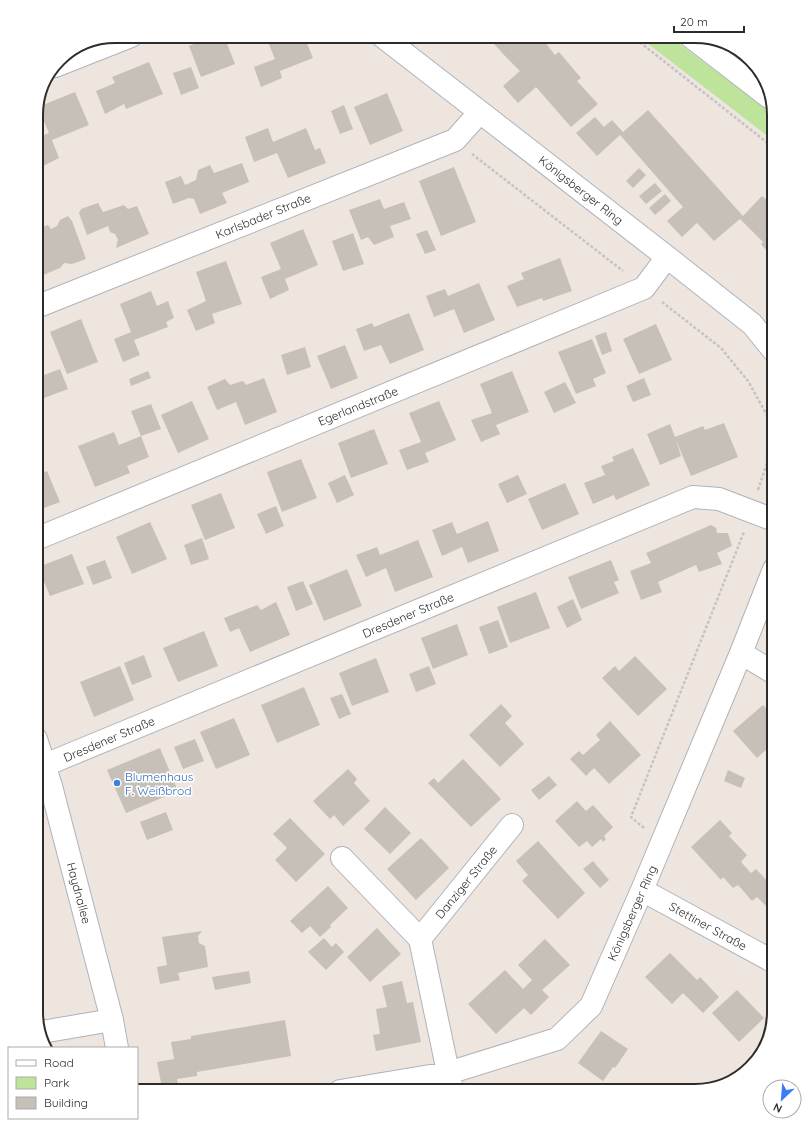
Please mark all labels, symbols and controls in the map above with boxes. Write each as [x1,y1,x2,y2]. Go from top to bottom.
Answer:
scale bar [674,8,744,34]
text: 20 m [680,14,708,29]
street label: Königsberger Ring [536,152,626,228]
street label: Karlsbader Straße [213,190,313,242]
street label: Egerlandstraße [316,383,400,429]
street label: Dresdener Straße [360,589,456,641]
street label: Dresdener Straße [61,713,157,765]
place label: Blumenhaus F. Weißbrod [125,769,194,798]
marker: Blumenhaus F. Weißbrod [112,778,122,788]
street label: Danziger Straße [432,842,500,922]
street label: Haydnallee [64,861,94,926]
street label: Königsberger Ring [604,863,660,963]
street label: Stettiner Straße [667,898,750,954]
legend [8,1047,138,1119]
text: Road [44,1055,74,1070]
text: Park [44,1075,69,1090]
north arrow [762,1079,802,1119]
text: Building [44,1095,88,1110]
text: N [771,1100,784,1116]

